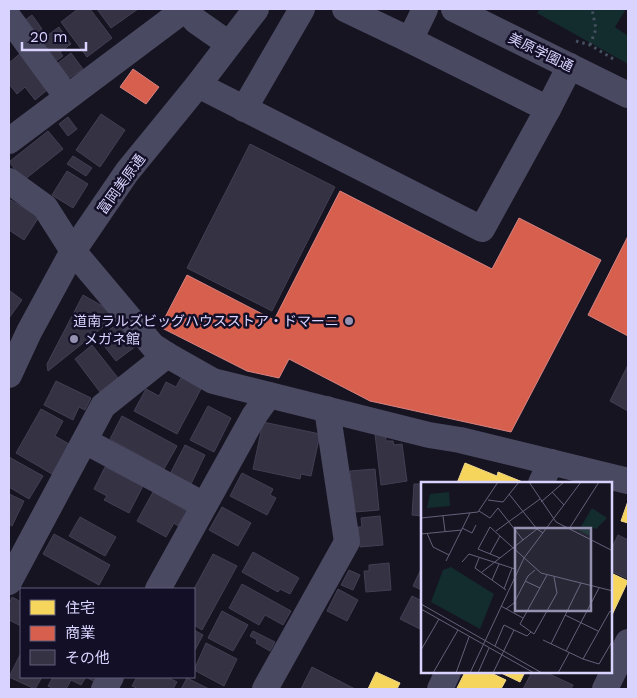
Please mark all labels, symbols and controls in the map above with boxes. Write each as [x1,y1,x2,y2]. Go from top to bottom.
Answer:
scale bar [22,20,86,52]
text: 20 m [30,28,68,46]
street label: 美原学園通 [506,29,576,75]
street label: 富岡美原通 [94,151,148,217]
place label: 道南ラルズビッグハウスストア・ドマーニ [73,313,339,329]
marker: 道南ラルズビッグハウスストア・ドマーニ [343,315,355,327]
place label: メガネ館 [84,331,140,347]
marker: メガネ館 [68,333,80,345]
inset map [421,482,612,673]
legend [20,588,195,678]
text: 住宅 [65,599,95,617]
text: 商業 [65,624,95,642]
text: その他 [65,649,110,667]

